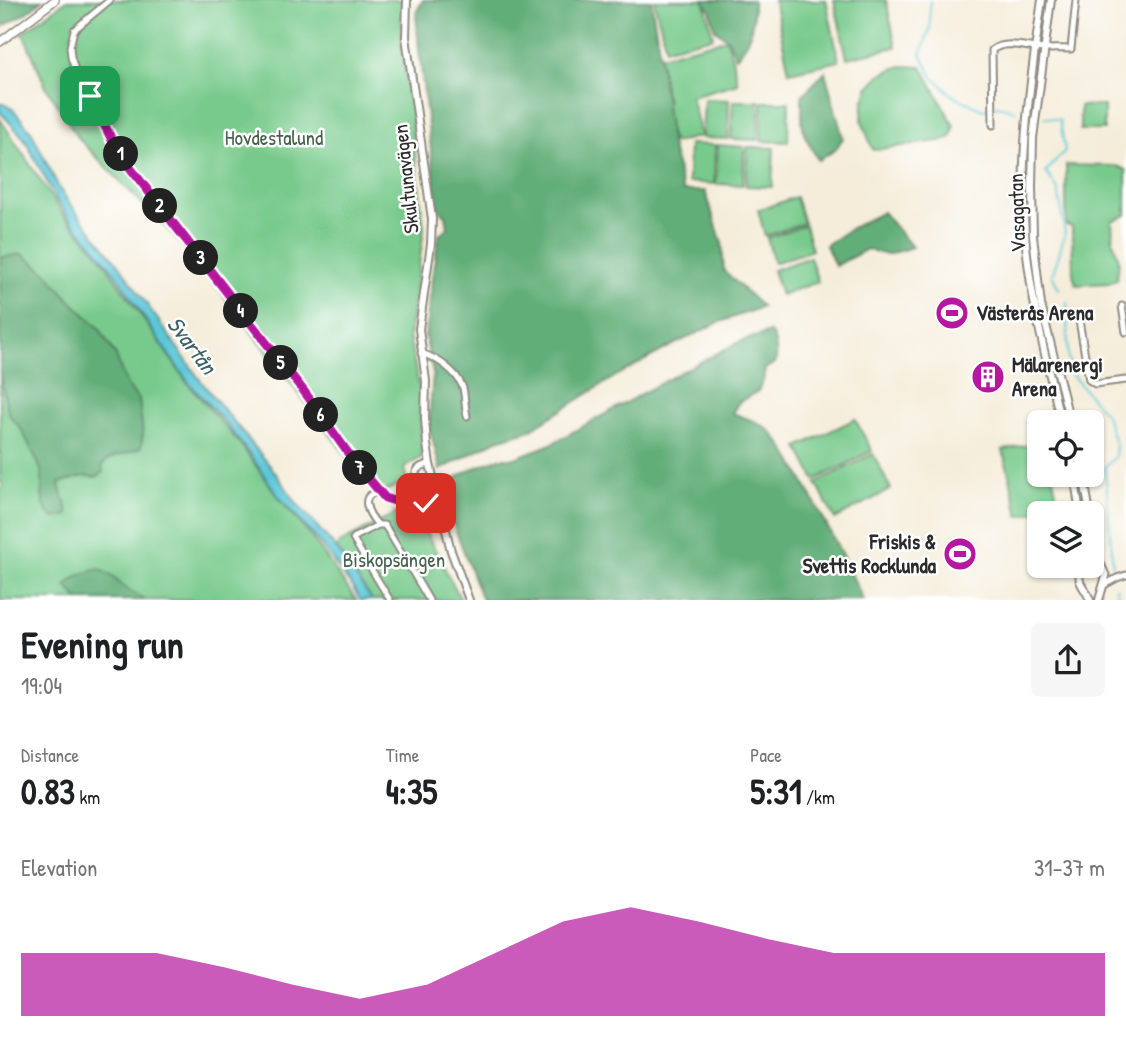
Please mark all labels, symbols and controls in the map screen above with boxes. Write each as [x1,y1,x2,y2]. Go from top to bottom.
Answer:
pin [60,66,120,126]
icon: arrive [71,77,109,115]
park label: Hovdestalund [225,123,323,152]
street label: Skultunavägen [385,123,426,235]
pin: 1 [104,136,138,172]
text: 1 [117,140,124,166]
street label: Vasagatan [1001,173,1032,253]
pin: 2 [142,188,178,224]
text: 2 [155,192,164,218]
pin: 3 [184,240,218,276]
text: 3 [196,244,205,270]
pin: 4 [224,294,258,328]
sports icon: Västerås Arena [933,294,971,332]
text: 4 [237,297,244,323]
place label: Västerås Arena [976,298,1094,327]
water label: Svartån [160,309,225,381]
pin: 5 [264,346,298,380]
text: 5 [276,349,285,375]
place label: Mälarenergi Arena [1012,350,1103,403]
building icon: Mälarenergi Arena [969,358,1007,396]
pin: 6 [304,398,338,432]
text: 6 [317,401,324,427]
map controls [1027,410,1104,578]
button: locate [1027,410,1104,487]
pin: 7 [342,450,378,486]
text: 7 [355,454,364,480]
pin [396,473,456,533]
icon: check [407,484,445,522]
button: layers [1027,501,1104,578]
place label: Friskis & Svettis Rocklunda [803,527,937,580]
sports icon: Friskis & Svettis Rocklunda [941,535,979,573]
park label: Biskopsängen [343,545,445,574]
text: Evening run [21,618,184,670]
button: share [1031,623,1105,697]
text: 19:04 [21,670,62,701]
text: Distance [21,742,79,768]
text: Time [386,742,419,768]
text: Pace [750,742,782,768]
text: 0.83 [21,768,75,815]
text: 4:35 [386,768,437,815]
text: 5:31 [750,768,802,815]
text: km [75,784,100,810]
text: /km [802,784,835,810]
text: Elevation [21,852,97,883]
text: 31–37 m [1034,852,1105,883]

